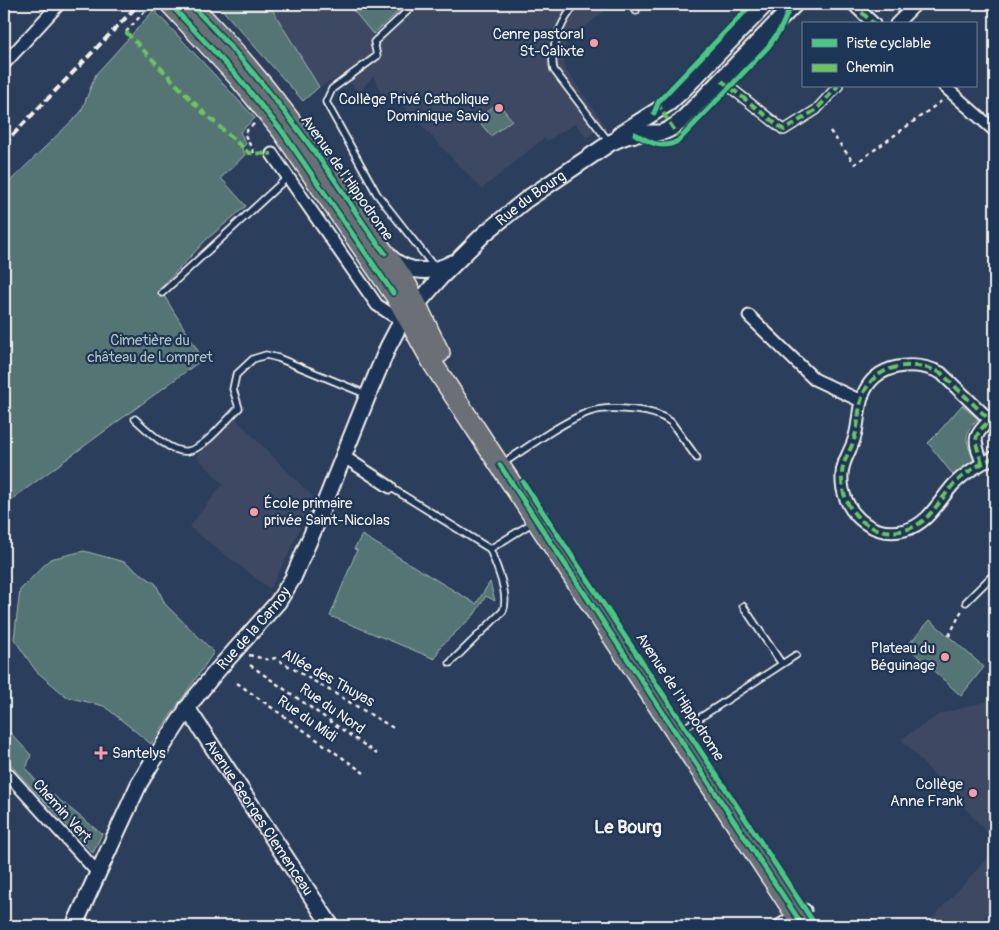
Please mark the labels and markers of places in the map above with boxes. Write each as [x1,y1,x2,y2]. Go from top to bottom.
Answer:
place label: Cenre pastoral St-Calixte [493,25,585,61]
marker: Cenre pastoral St-Calixte [588,37,600,49]
place label: Collège Privé Catholique Dominique Savio [339,90,490,126]
marker: Collège Privé Catholique Dominique Savio [493,102,505,114]
place label: École primaire privée Saint-Nicolas [264,494,390,530]
marker: École primaire privée Saint-Nicolas [248,506,260,518]
place label: Plateau du Béguinage [871,639,936,675]
marker: Plateau du Béguinage [939,651,951,663]
place label: Santelys [112,744,166,763]
marker: Santelys [94,746,108,760]
place label: Collège Anne Frank [890,775,964,811]
marker: Collège Anne Frank [967,787,979,799]

